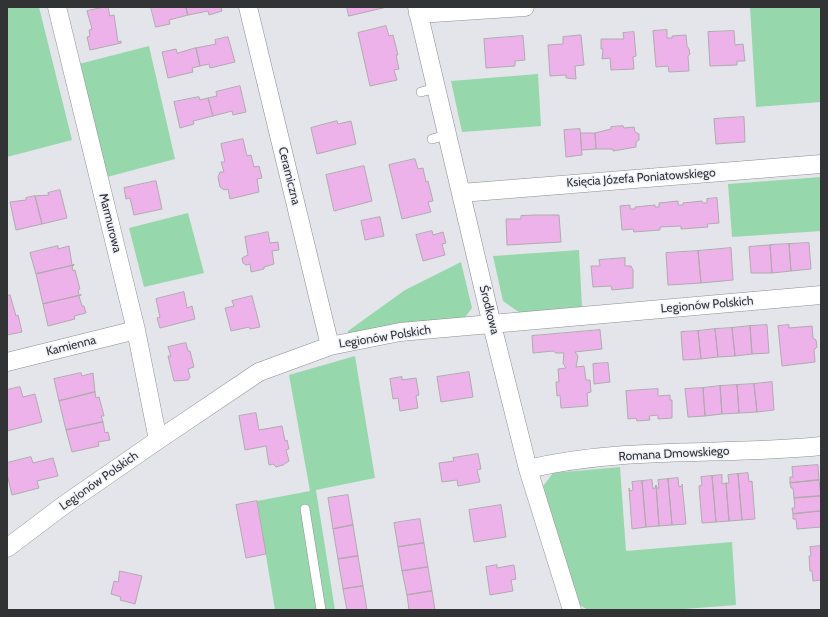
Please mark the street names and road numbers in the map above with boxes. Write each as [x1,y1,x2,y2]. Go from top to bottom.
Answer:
street label: Ceramiczna [275,145,303,207]
street label: Księcia Józefa Poniatowskiego [566,166,716,190]
street label: Marmurowa [96,192,124,254]
street label: Środkowa [476,284,502,336]
street label: Legionów Polskich [660,294,754,316]
street label: Legionów Polskich [338,323,432,351]
street label: Kamienna [45,333,97,359]
street label: Romana Dmowskiego [618,444,730,464]
street label: Legionów Polskich [57,448,141,514]

